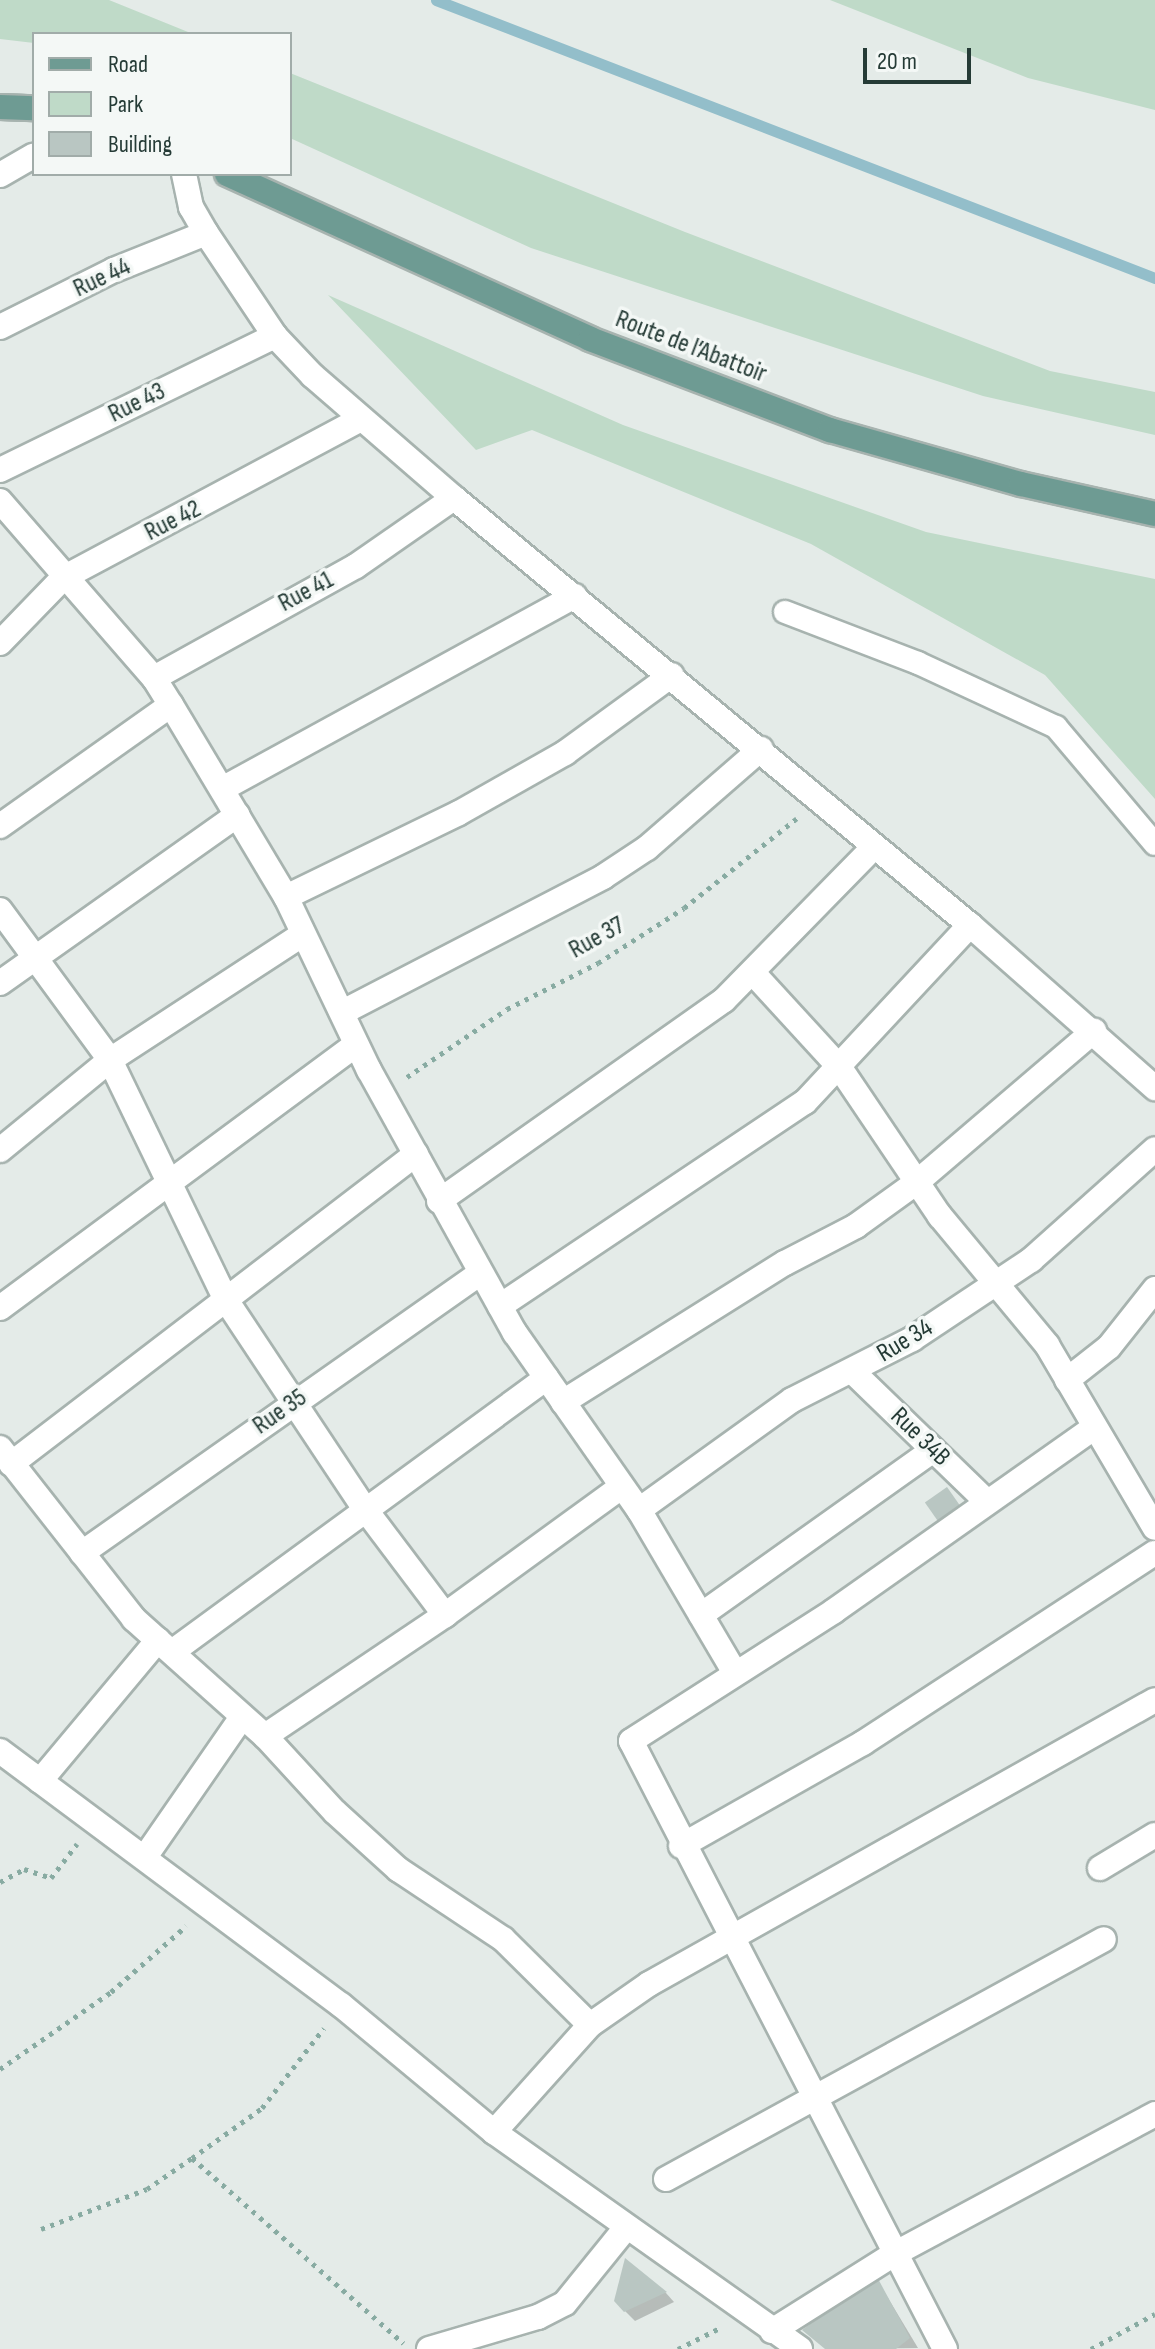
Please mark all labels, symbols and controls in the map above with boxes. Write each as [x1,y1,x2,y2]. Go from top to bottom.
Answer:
legend [32,32,292,176]
scale bar [867,32,975,82]
text: 20 m [877,47,917,76]
text: Road [108,50,148,79]
text: Park [108,90,143,119]
text: Building [108,130,172,159]
street label: Rue 44 [69,251,135,305]
street label: Route de l’Abattoir [611,304,771,390]
street label: Rue 43 [103,376,171,430]
street label: Rue 42 [140,494,206,548]
street label: Rue 41 [273,565,339,619]
street label: Rue 37 [564,910,630,966]
street label: Rue 34 [872,1312,938,1370]
street label: Rue 35 [247,1382,313,1442]
street label: Rue 34B [884,1401,956,1473]

